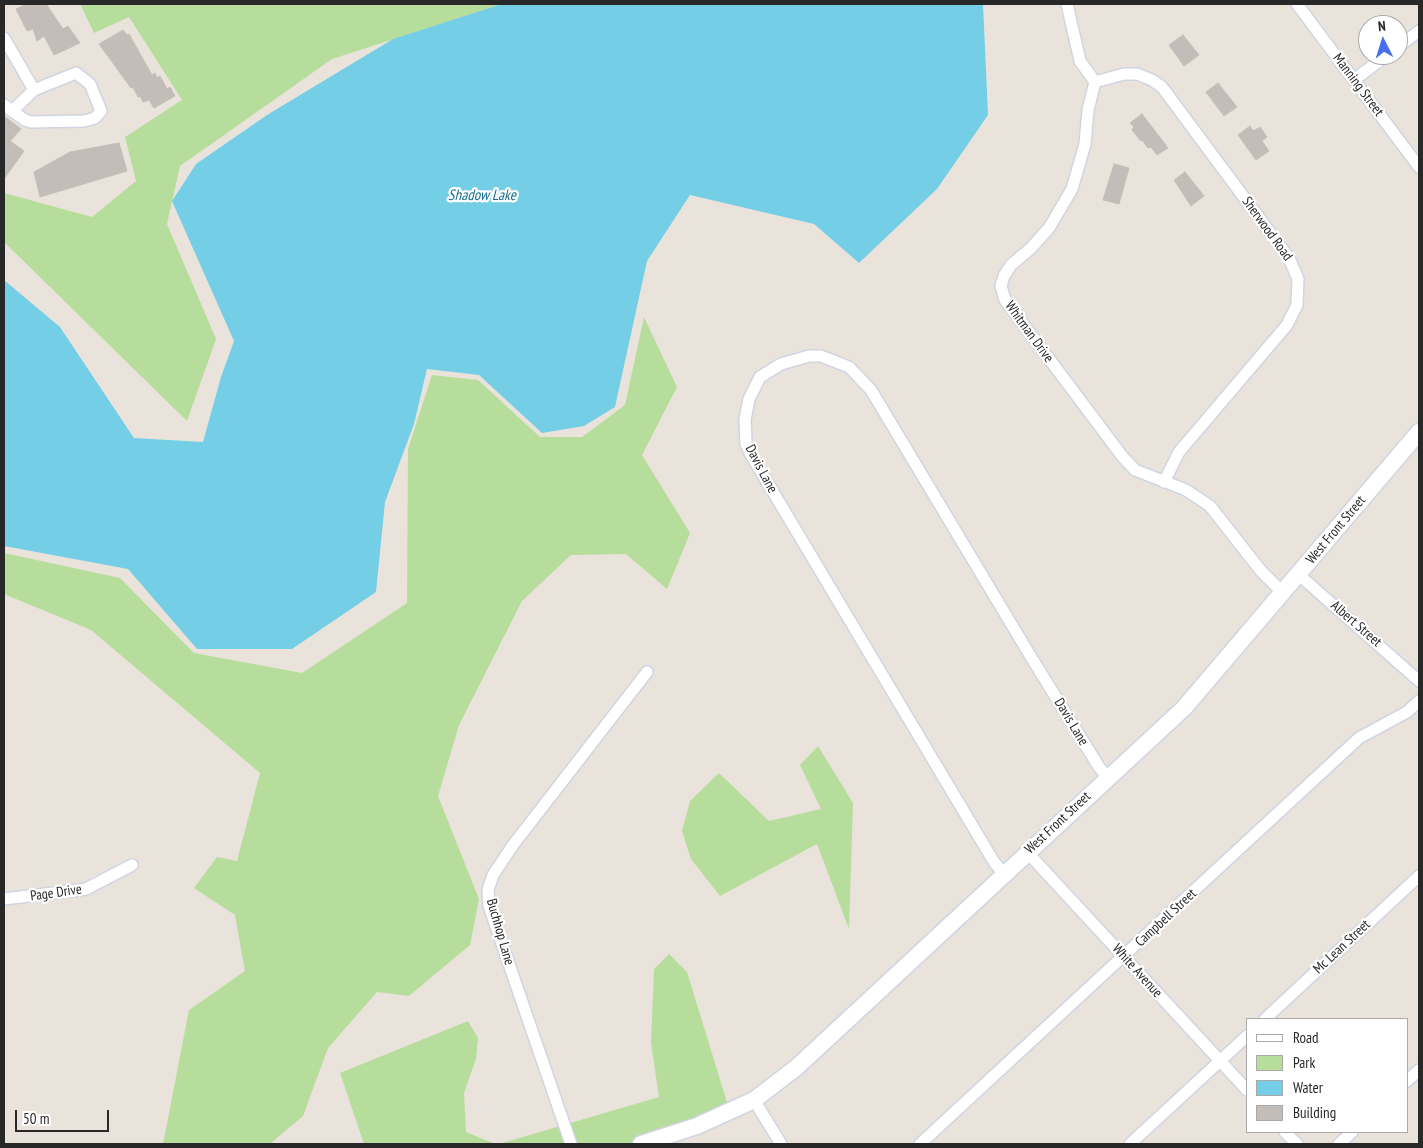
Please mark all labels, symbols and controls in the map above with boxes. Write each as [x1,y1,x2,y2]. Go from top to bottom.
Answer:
north arrow [1358,15,1408,65]
text: N [1377,17,1386,35]
street label: Manning Street [1329,50,1387,120]
water label: Shadow Lake [448,187,516,205]
street label: Sherwood Road [1238,194,1296,264]
street label: Whitman Drive [1001,298,1057,366]
street label: Davis Lane [741,442,781,496]
street label: West Front Street [1303,492,1369,568]
street label: Albert Street [1327,597,1385,651]
street label: Davis Lane [1050,695,1092,749]
street label: West Front Street [1022,788,1094,858]
street label: Page Drive [29,881,83,905]
street label: Campbell Street [1132,885,1200,951]
street label: Buchhop Lane [483,897,517,967]
street label: Mc Lean Street [1310,916,1374,978]
street label: White Avenue [1109,941,1165,1001]
legend [1246,1018,1408,1133]
text: Road [1293,1028,1319,1047]
text: Park [1293,1053,1315,1072]
text: Water [1293,1078,1323,1097]
scale bar [18,1100,111,1132]
text: Building [1293,1103,1336,1122]
text: 50 m [23,1109,49,1128]

